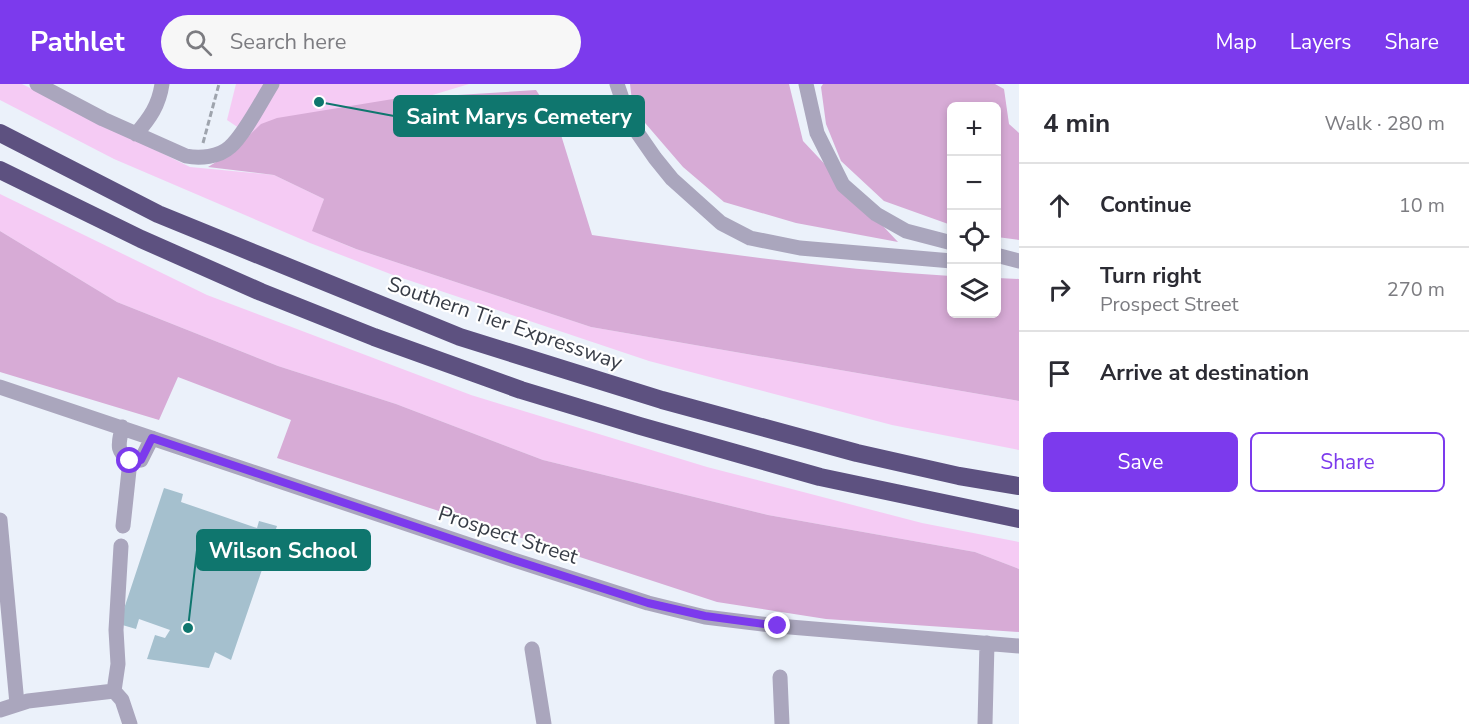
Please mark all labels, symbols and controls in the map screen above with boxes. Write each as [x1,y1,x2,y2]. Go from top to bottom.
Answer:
search box [161,15,581,69]
text: Pathlet [30,23,125,61]
icon: search [182,26,215,59]
text: Search here [230,27,346,57]
text: Map [1215,28,1257,56]
text: Layers [1290,28,1351,56]
text: Share [1384,28,1439,56]
callout: Saint Marys Cemetery [394,96,644,136]
text: Saint Marys Cemetery [406,102,632,132]
map controls [947,102,1001,318]
button: + [947,102,1001,156]
text: 4 min [1043,106,1110,141]
text: Walk · 280 m [1325,110,1445,137]
button: − [947,156,1001,210]
icon: ahead [1043,189,1076,222]
text: Continue [1100,190,1191,220]
text: 10 m [1399,192,1445,219]
button: locate [947,210,1001,264]
text: Turn right [1100,261,1201,291]
button: layers [947,264,1001,318]
street label: Southern Tier Expressway [384,270,626,376]
icon: right [1043,273,1076,306]
text: 270 m [1387,276,1445,303]
text: Prospect Street [1100,291,1239,318]
icon: arrive [1043,357,1076,390]
text: Arrive at destination [1100,358,1309,388]
button: Save [1043,432,1238,492]
button: Share [1250,432,1445,492]
route start [116,447,142,473]
street label: Prospect Street [435,499,582,571]
callout: Wilson School [197,530,370,570]
text: Wilson School [209,536,357,566]
route end [764,612,790,638]

